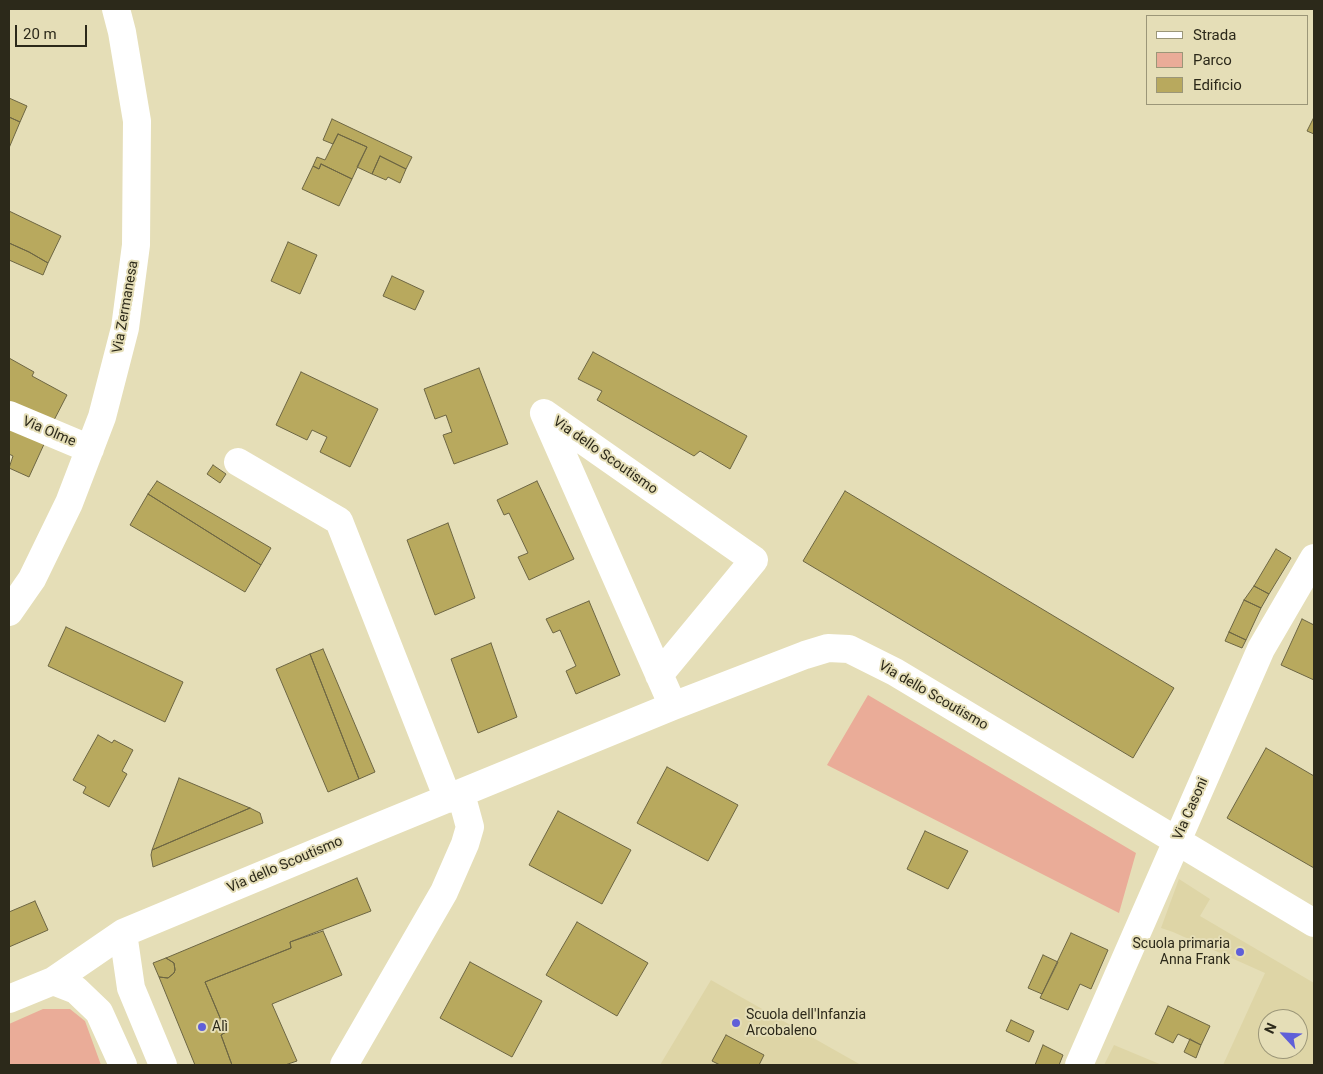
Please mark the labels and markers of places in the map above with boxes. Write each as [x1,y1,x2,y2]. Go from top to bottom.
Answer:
place label: Scuola primaria Anna Frank [1132,936,1230,969]
marker: Scuola primaria Anna Frank [1234,946,1246,958]
place label: Scuola dell'Infanzia Arcobaleno [746,1007,866,1040]
marker: Scuola dell'Infanzia Arcobaleno [730,1017,742,1029]
place label: Alì [212,1019,228,1035]
marker: Alì [196,1021,208,1033]

